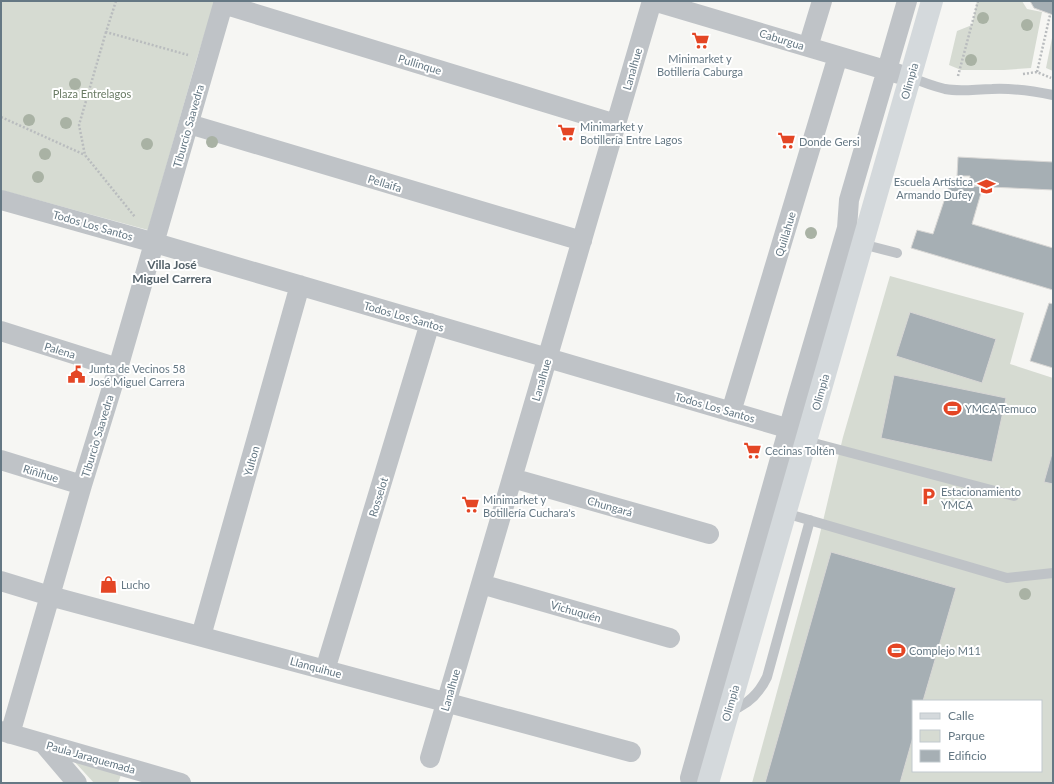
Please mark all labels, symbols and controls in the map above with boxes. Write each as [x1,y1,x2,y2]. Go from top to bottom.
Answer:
street label: Caburgua [758,26,806,52]
supermarket icon: Minimarket y Botillería Caburga [690,30,710,50]
street label: Lanalhue [620,46,644,92]
street label: Pullinque [397,51,443,77]
place label: Minimarket y Botillería Caburga [657,52,743,78]
street label: Olimpia [898,61,920,101]
street label: Tiburcio Saavedra [170,83,206,169]
park label: Plaza Entrelagos [53,87,131,100]
place label: Minimarket y Botillería Entre Lagos [580,120,682,146]
supermarket icon: Minimarket y Botillería Entre Lagos [557,122,577,142]
supermarket icon: Donde Gersi [776,131,796,151]
place label: Donde Gersi [799,135,860,148]
street label: Pellaifa [366,172,404,194]
place label: Escuela Artística Armando Dufey [894,175,973,201]
school or university icon: Escuela Artística Armando Dufey [976,177,996,197]
street label: Todos Los Santos [51,207,135,243]
street label: Quillahue [772,210,798,258]
district label: Villa José Miguel Carrera [132,257,212,286]
street label: Todos Los Santos [362,298,446,334]
street label: Palena [43,339,77,361]
street label: Lanalhue [529,357,553,403]
place label: Junta de Vecinos 58 José Miguel Carrera [89,362,185,388]
public building icon: Junta de Vecinos 58 José Miguel Carrera [66,364,86,384]
street label: Olimpia [809,372,831,412]
street label: Todos Los Santos [673,389,757,425]
street label: Tiburcio Saavedra [78,393,116,479]
sports icon: YMCA Temuco [942,398,962,418]
place label: YMCA Temuco [965,402,1037,415]
supermarket icon: Cecinas Toltén [742,440,762,460]
street label: Yulton [240,444,262,478]
place label: Cecinas Toltén [765,444,835,457]
street label: Riñihue [22,461,60,485]
street label: Rosselot [366,476,390,518]
place label: Estacionamiento YMCA [941,485,1021,511]
parking icon: Estacionamiento YMCA [918,487,938,507]
place label: Minimarket y Botillería Cuchara's [483,493,576,519]
street label: Chungará [586,493,634,519]
supermarket icon: Minimarket y Botillería Cuchara's [460,495,480,515]
shop icon: Lucho [98,574,118,594]
place label: Lucho [121,578,150,591]
street label: Vichuquén [549,598,603,624]
sports icon: Complejo M11 [886,640,906,660]
place label: Complejo M11 [909,644,981,657]
street label: Llanquihue [289,654,343,680]
street label: Lanalhue [438,667,462,713]
street label: Olimpia [719,683,741,723]
legend [912,700,1042,772]
text: Calle [948,708,974,723]
text: Parque [948,728,985,743]
street label: Paula Jaraquemada [45,738,137,776]
text: Edificio [948,748,987,763]

